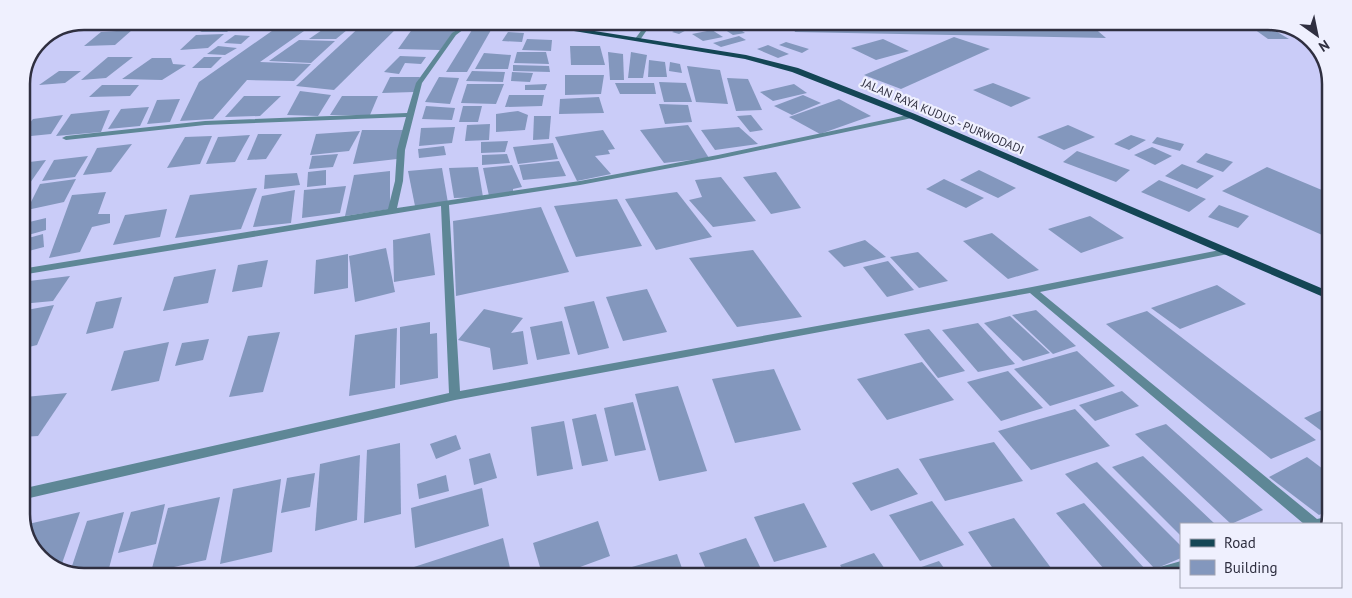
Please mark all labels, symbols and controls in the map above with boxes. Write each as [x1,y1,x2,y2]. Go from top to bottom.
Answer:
north arrow [1292,10,1342,60]
text: N [1315,36,1333,56]
street label: JALAN RAYA KUDUS - PURWODADI [859,75,1026,157]
legend [1180,523,1342,588]
text: Road [1224,533,1256,552]
text: Building [1224,558,1278,577]

